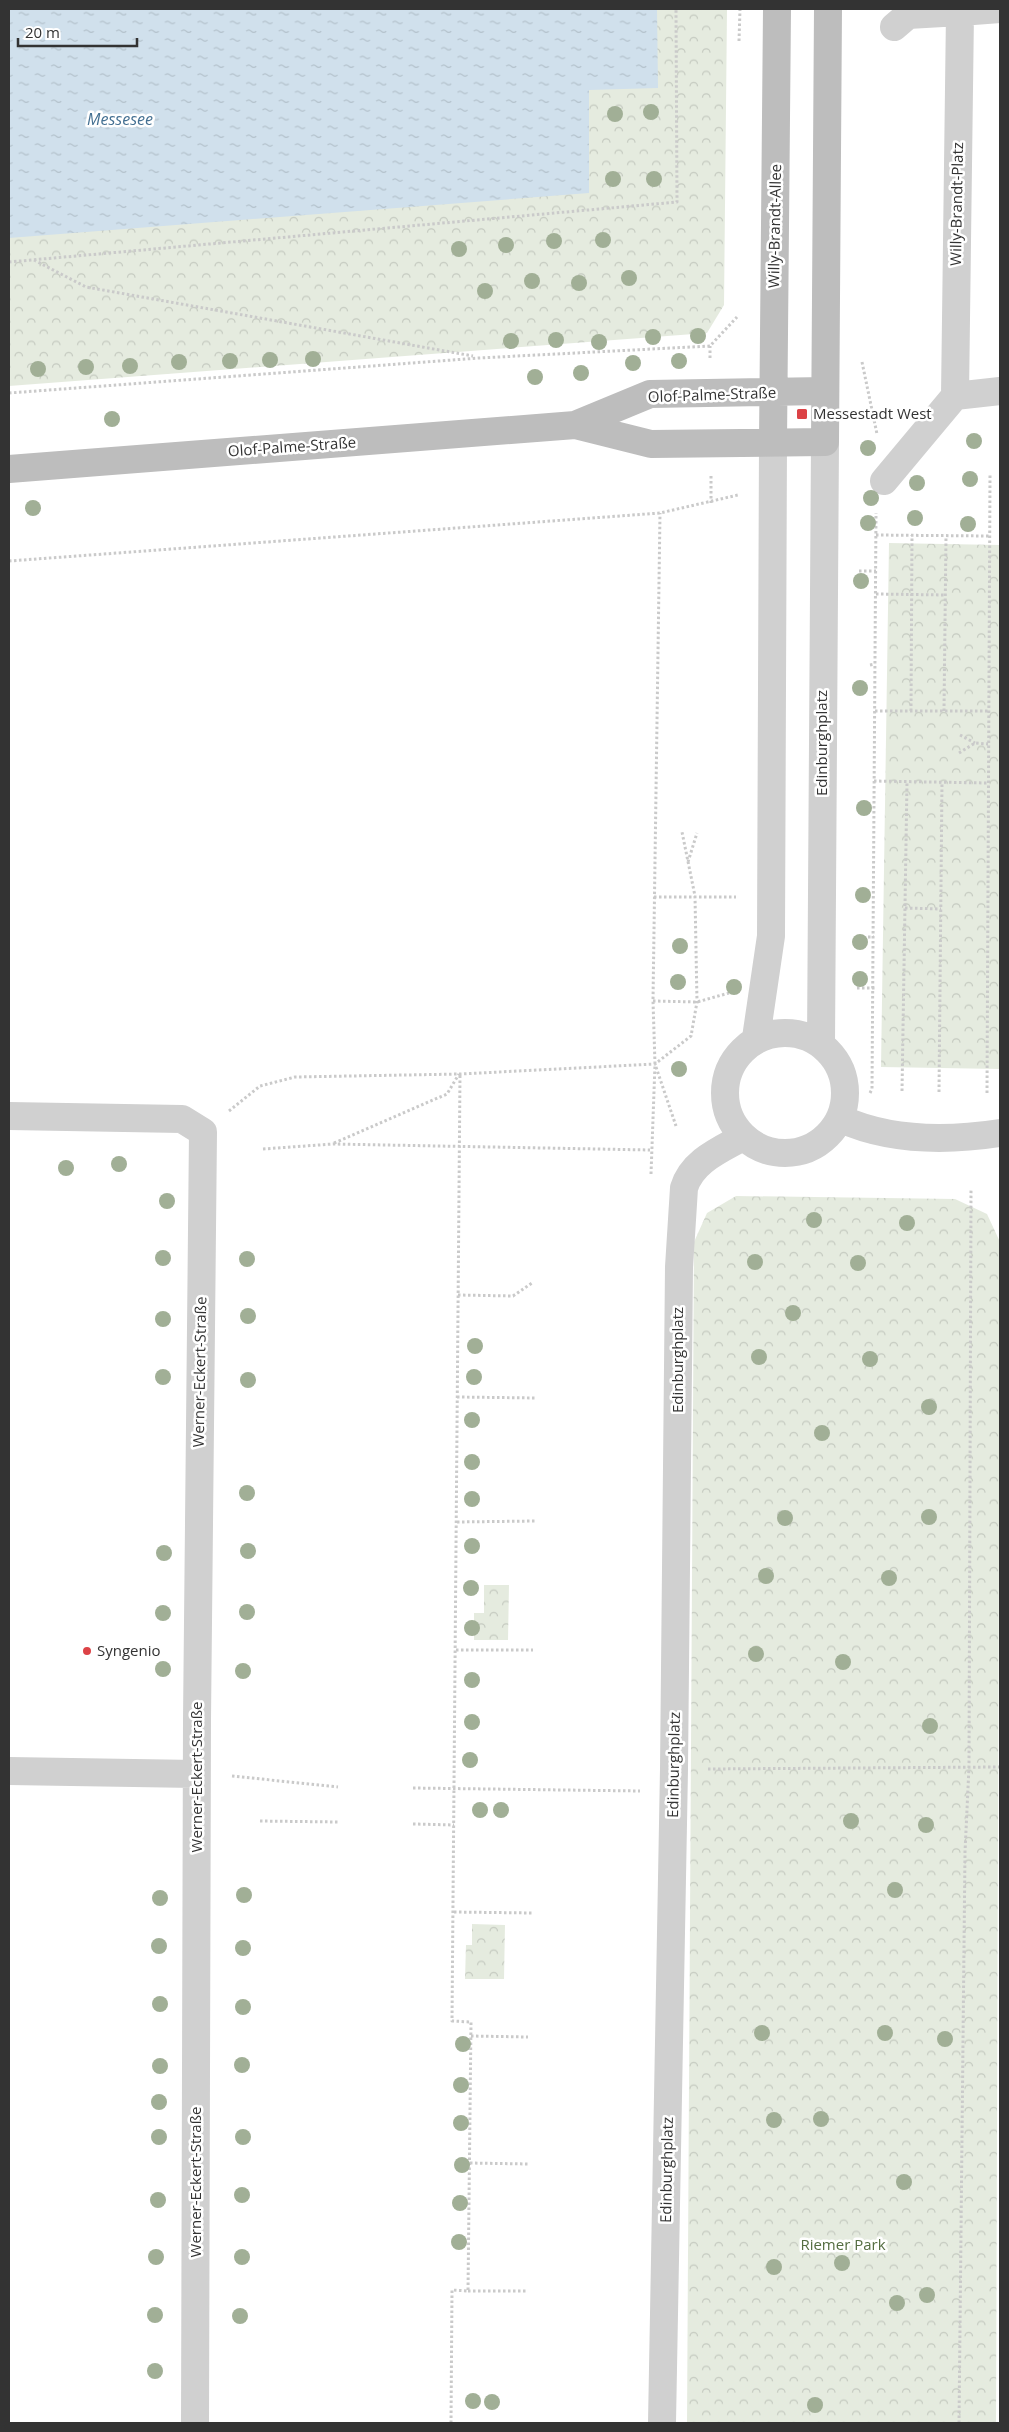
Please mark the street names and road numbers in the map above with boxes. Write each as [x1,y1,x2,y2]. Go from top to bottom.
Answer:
street label: Willy-Brandt-Platz [945,142,967,266]
street label: Willy-Brandt-Allee [763,164,785,288]
street label: Olof-Palme-Straße [647,382,776,406]
street label: Olof-Palme-Straße [227,432,357,460]
street label: Edinburghplatz [811,690,831,796]
street label: Werner-Eckert-Straße [188,1296,210,1448]
street label: Edinburghplatz [667,1307,687,1413]
street label: Werner-Eckert-Straße [186,1702,206,1852]
street label: Edinburghplatz [662,1712,684,1818]
street label: Werner-Eckert-Straße [185,2107,205,2257]
street label: Edinburghplatz [655,2117,677,2223]

